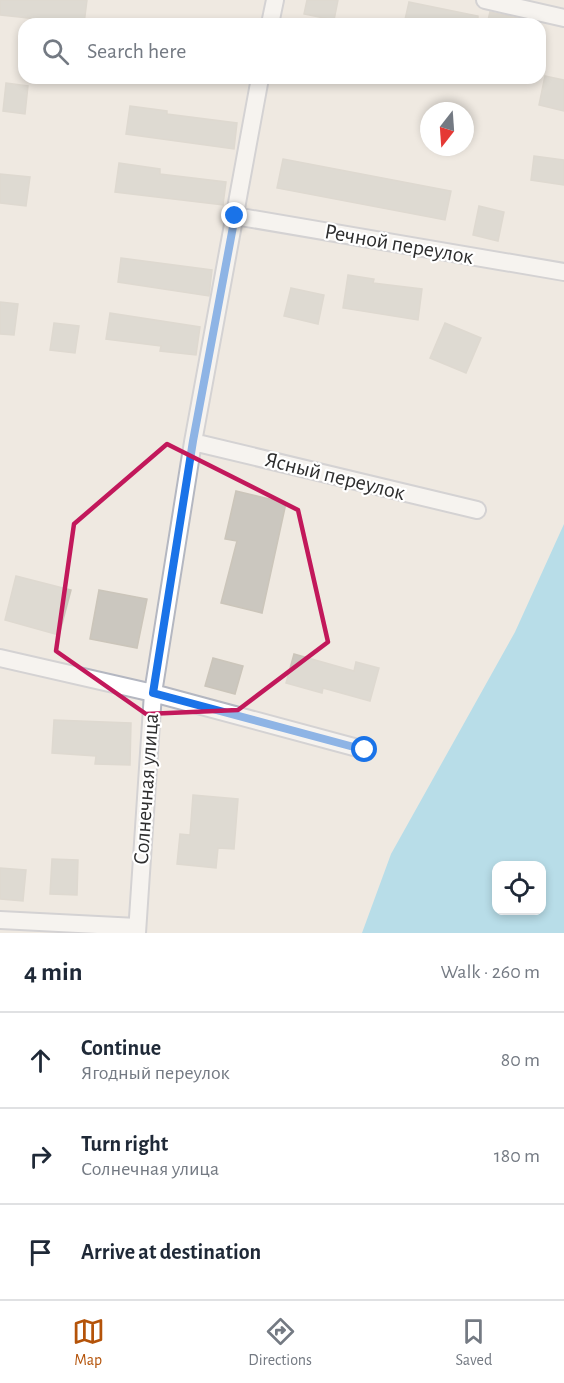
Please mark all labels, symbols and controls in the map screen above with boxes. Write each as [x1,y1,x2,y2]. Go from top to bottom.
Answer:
search box [18,18,546,84]
icon: search [39,35,72,68]
text: Search here [87,40,186,62]
north arrow [420,102,474,156]
route end [221,202,247,228]
street label: Речной переулок [323,220,475,268]
street label: Ясный переулок [263,448,407,504]
street label: Солнечная улица [130,712,162,866]
route start [351,736,377,762]
map controls [492,861,546,915]
button: locate [492,861,546,915]
text: 4 min [24,959,83,985]
text: Walk · 260 m [440,962,540,982]
text: Continue [81,1037,161,1059]
icon: ahead [24,1044,57,1077]
text: 80 m [501,1050,540,1070]
text: Ягодный переулок [81,1063,230,1083]
text: Turn right [81,1133,168,1155]
icon: right [24,1140,57,1173]
text: 180 m [494,1146,540,1166]
text: Солнечная улица [81,1159,219,1179]
icon: arrive [24,1236,57,1269]
text: Arrive at destination [81,1241,261,1263]
tab: Map [72,1315,105,1370]
tab: Directions [248,1315,312,1370]
tab: Saved [456,1315,492,1370]

